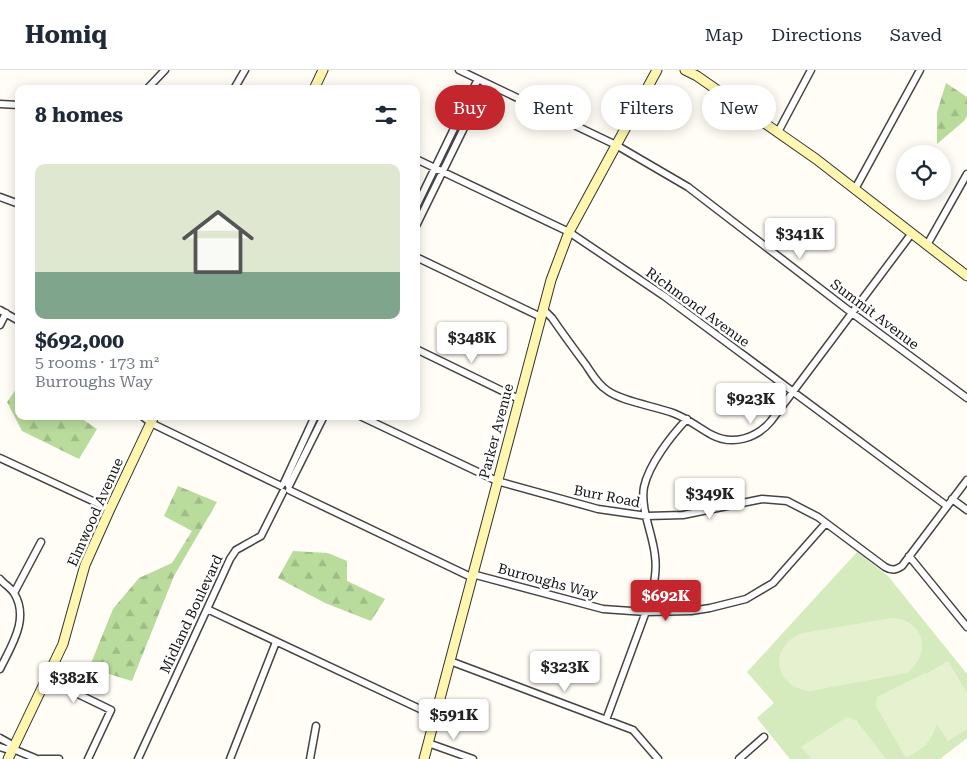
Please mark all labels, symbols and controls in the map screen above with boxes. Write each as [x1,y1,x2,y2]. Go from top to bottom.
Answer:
text: Homiq [25,21,107,49]
text: Map [705,24,743,45]
text: Directions [771,24,862,45]
text: Saved [890,24,942,45]
chip: Buy [435,85,505,130]
chip: Rent [515,85,591,130]
chip: Filters [601,85,692,130]
chip: New [702,85,776,130]
icon: filters [372,101,400,129]
text: 8 homes [35,103,123,127]
map controls [896,145,951,200]
button: locate [896,145,951,200]
icon: home [173,197,263,287]
pin: $341K [765,218,835,260]
text: $341K [776,224,824,243]
street label: Richmond Avenue [643,264,753,350]
street label: Summit Avenue [828,276,923,353]
pin: $348K [437,322,507,364]
text: $348K [448,328,496,347]
text: $692,000 [35,329,124,353]
text: 5 rooms · 173 m² [35,353,159,372]
text: Burroughs Way [35,372,153,391]
street label: Parker Avenue [476,381,516,480]
pin: $923K [716,382,786,425]
text: $923K [727,389,775,408]
street label: Elmwood Avenue [64,455,126,569]
pin: $349K [675,478,745,520]
street label: Burr Road [572,482,642,510]
text: $349K [686,484,734,503]
street label: Midland Boulevard [157,552,225,676]
street label: Burroughs Way [496,560,601,602]
pin: $692K [631,580,701,622]
text: $692K [642,586,690,605]
pin: $323K [530,650,600,693]
text: $323K [541,657,589,676]
pin: $382K [39,662,109,704]
text: $382K [50,668,98,687]
pin: $591K [419,698,489,741]
text: $591K [430,705,478,724]

